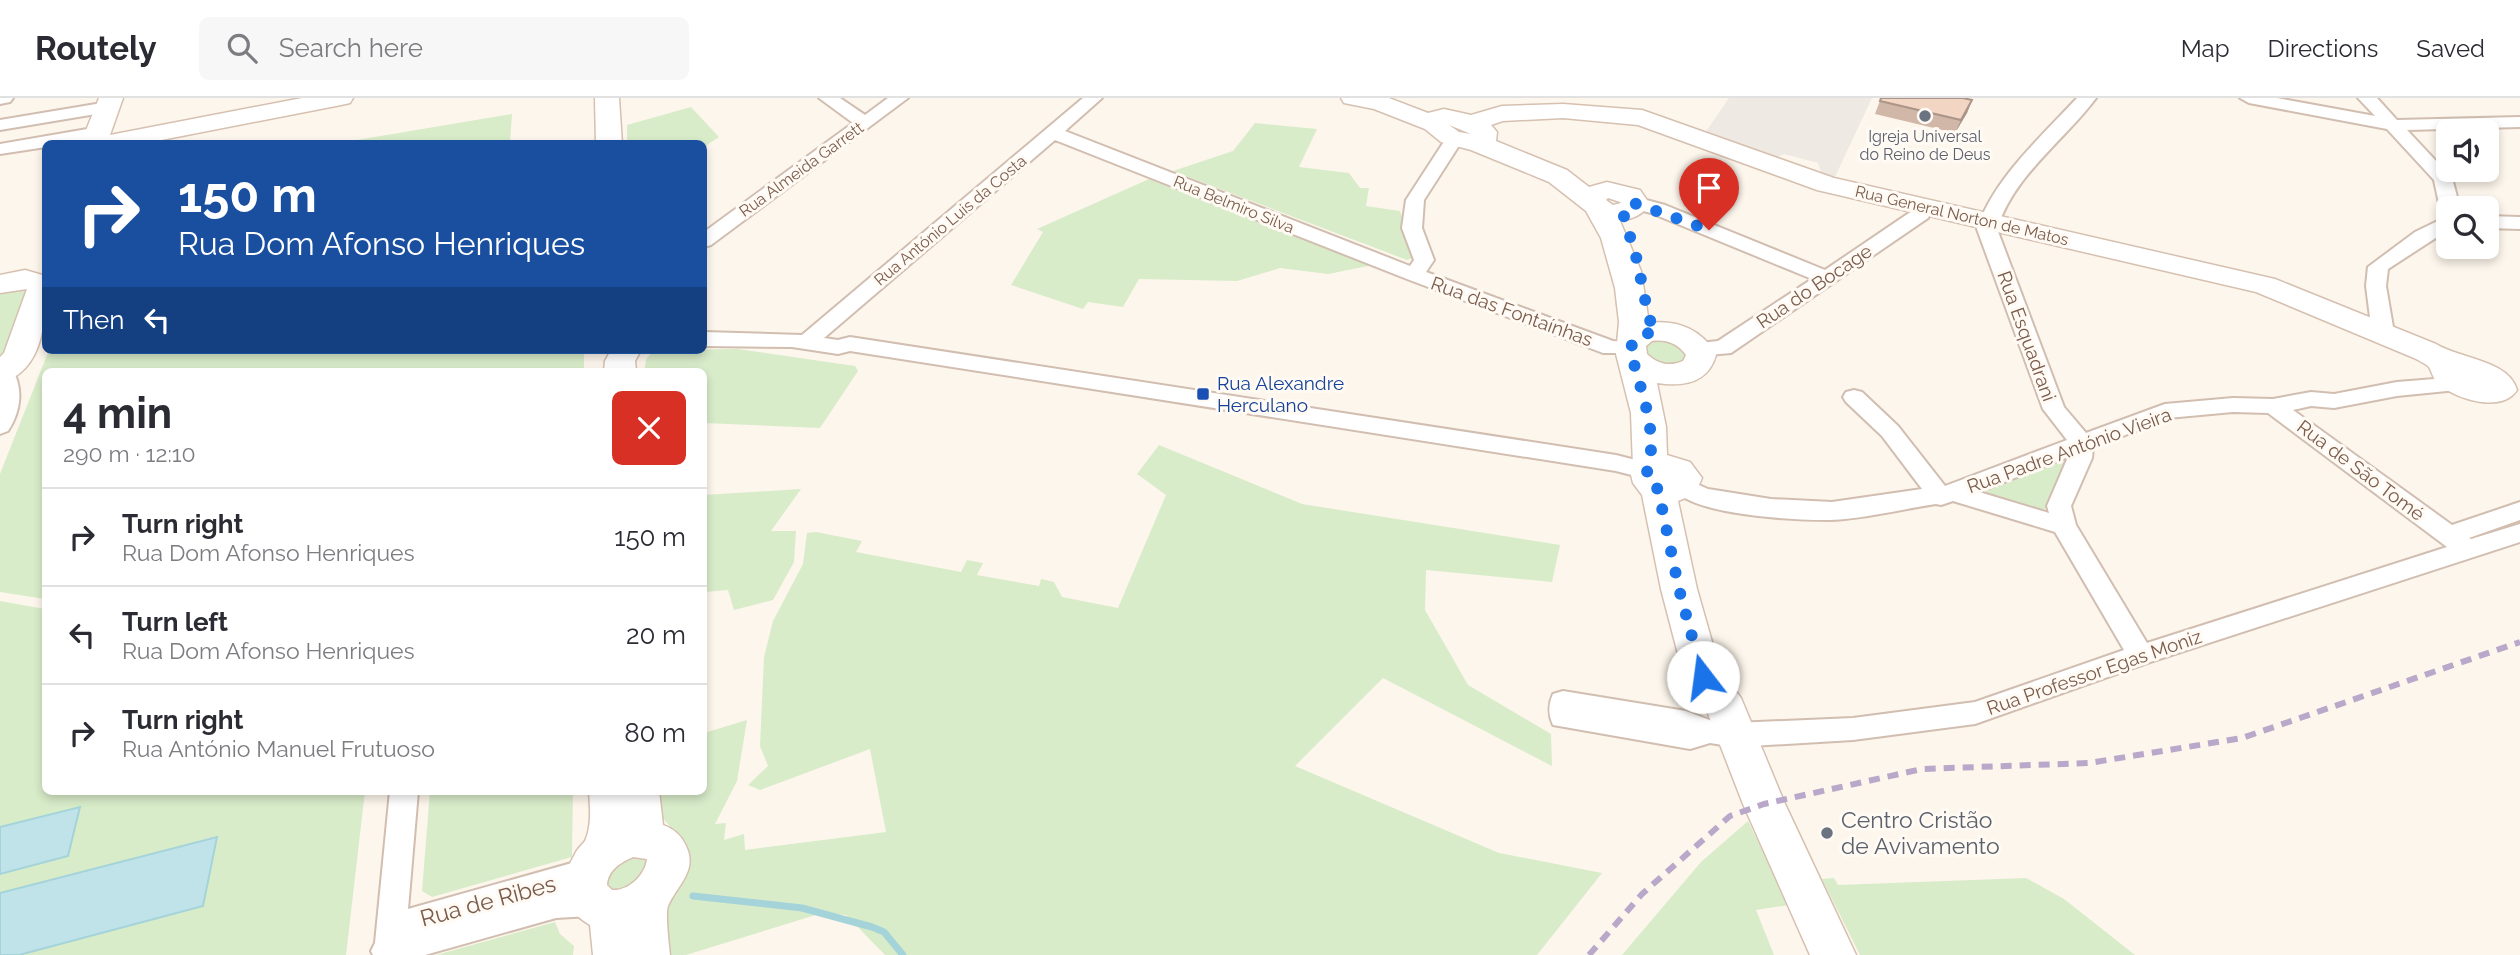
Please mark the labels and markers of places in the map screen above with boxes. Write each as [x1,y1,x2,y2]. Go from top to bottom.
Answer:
marker: Igreja Universal do Reino de Deus [1917,108,1933,124]
place label: Igreja Universal do Reino de Deus [1859,127,1991,164]
pin [1679,158,1739,230]
place label: Rua Alexandre Herculano [1217,372,1344,416]
marker: Rua Alexandre Herculano [1195,386,1211,402]
place label: Centro Cristão de Avivamento [1841,806,2000,859]
marker: Centro Cristão de Avivamento [1819,825,1835,841]

